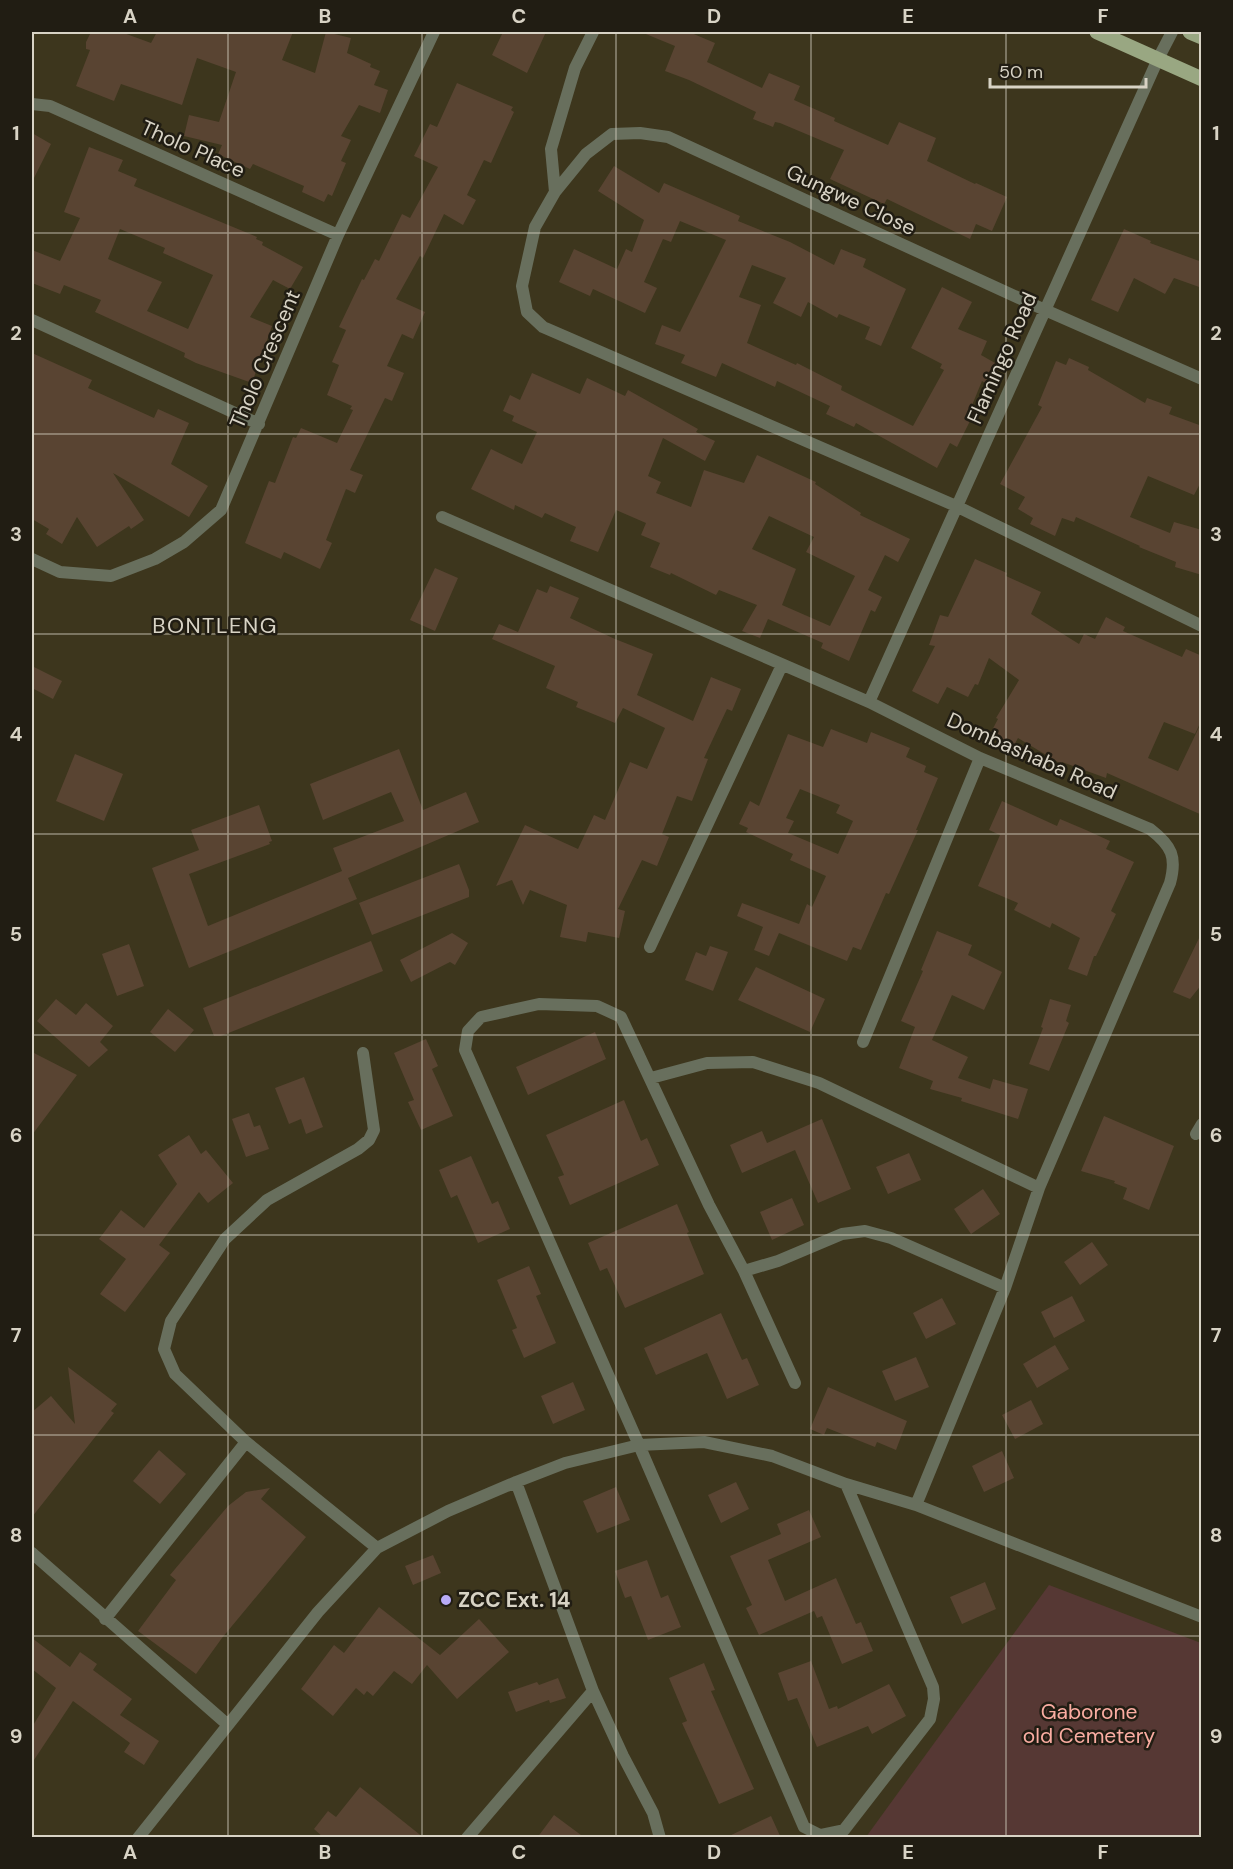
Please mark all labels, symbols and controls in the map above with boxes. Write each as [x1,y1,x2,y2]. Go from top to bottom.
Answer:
text: A [123,3,137,29]
text: B [319,3,331,29]
text: C [512,3,526,29]
text: D [707,3,721,29]
text: E [902,3,914,29]
text: F [1097,3,1109,29]
scale bar [990,51,1146,89]
text: 50 m [999,60,1043,84]
street label: Tholo Place [136,114,250,184]
text: 1 [12,120,20,146]
text: 1 [1212,120,1220,146]
street label: Gungwe Close [782,158,920,242]
street label: Tholo Crescent [223,285,307,433]
street label: Flamingo Road [960,288,1044,428]
text: 2 [10,320,22,346]
text: 2 [1210,320,1222,346]
text: 3 [10,521,22,547]
text: 3 [1210,521,1222,547]
district label: BONTLENG [152,611,278,640]
street label: Dombashaba Road [943,706,1121,806]
text: 4 [10,721,23,747]
text: 4 [1210,721,1223,747]
text: 5 [10,921,22,947]
text: 5 [1210,921,1222,947]
text: 6 [10,1122,22,1148]
text: 6 [1210,1122,1222,1148]
text: 7 [11,1322,22,1348]
text: 7 [1211,1322,1222,1348]
text: 8 [10,1522,22,1548]
text: 8 [1210,1522,1222,1548]
place label: ZCC Ext. 14 [458,1586,570,1614]
marker: ZCC Ext. 14 [439,1593,453,1607]
park label: Gaborone old Cemetery [1023,1698,1156,1750]
text: 9 [10,1723,22,1749]
text: 9 [1210,1723,1222,1749]
text: A [123,1839,137,1865]
text: B [319,1839,331,1865]
text: C [512,1839,526,1865]
text: D [707,1839,721,1865]
text: E [902,1839,914,1865]
text: F [1097,1839,1109,1865]

